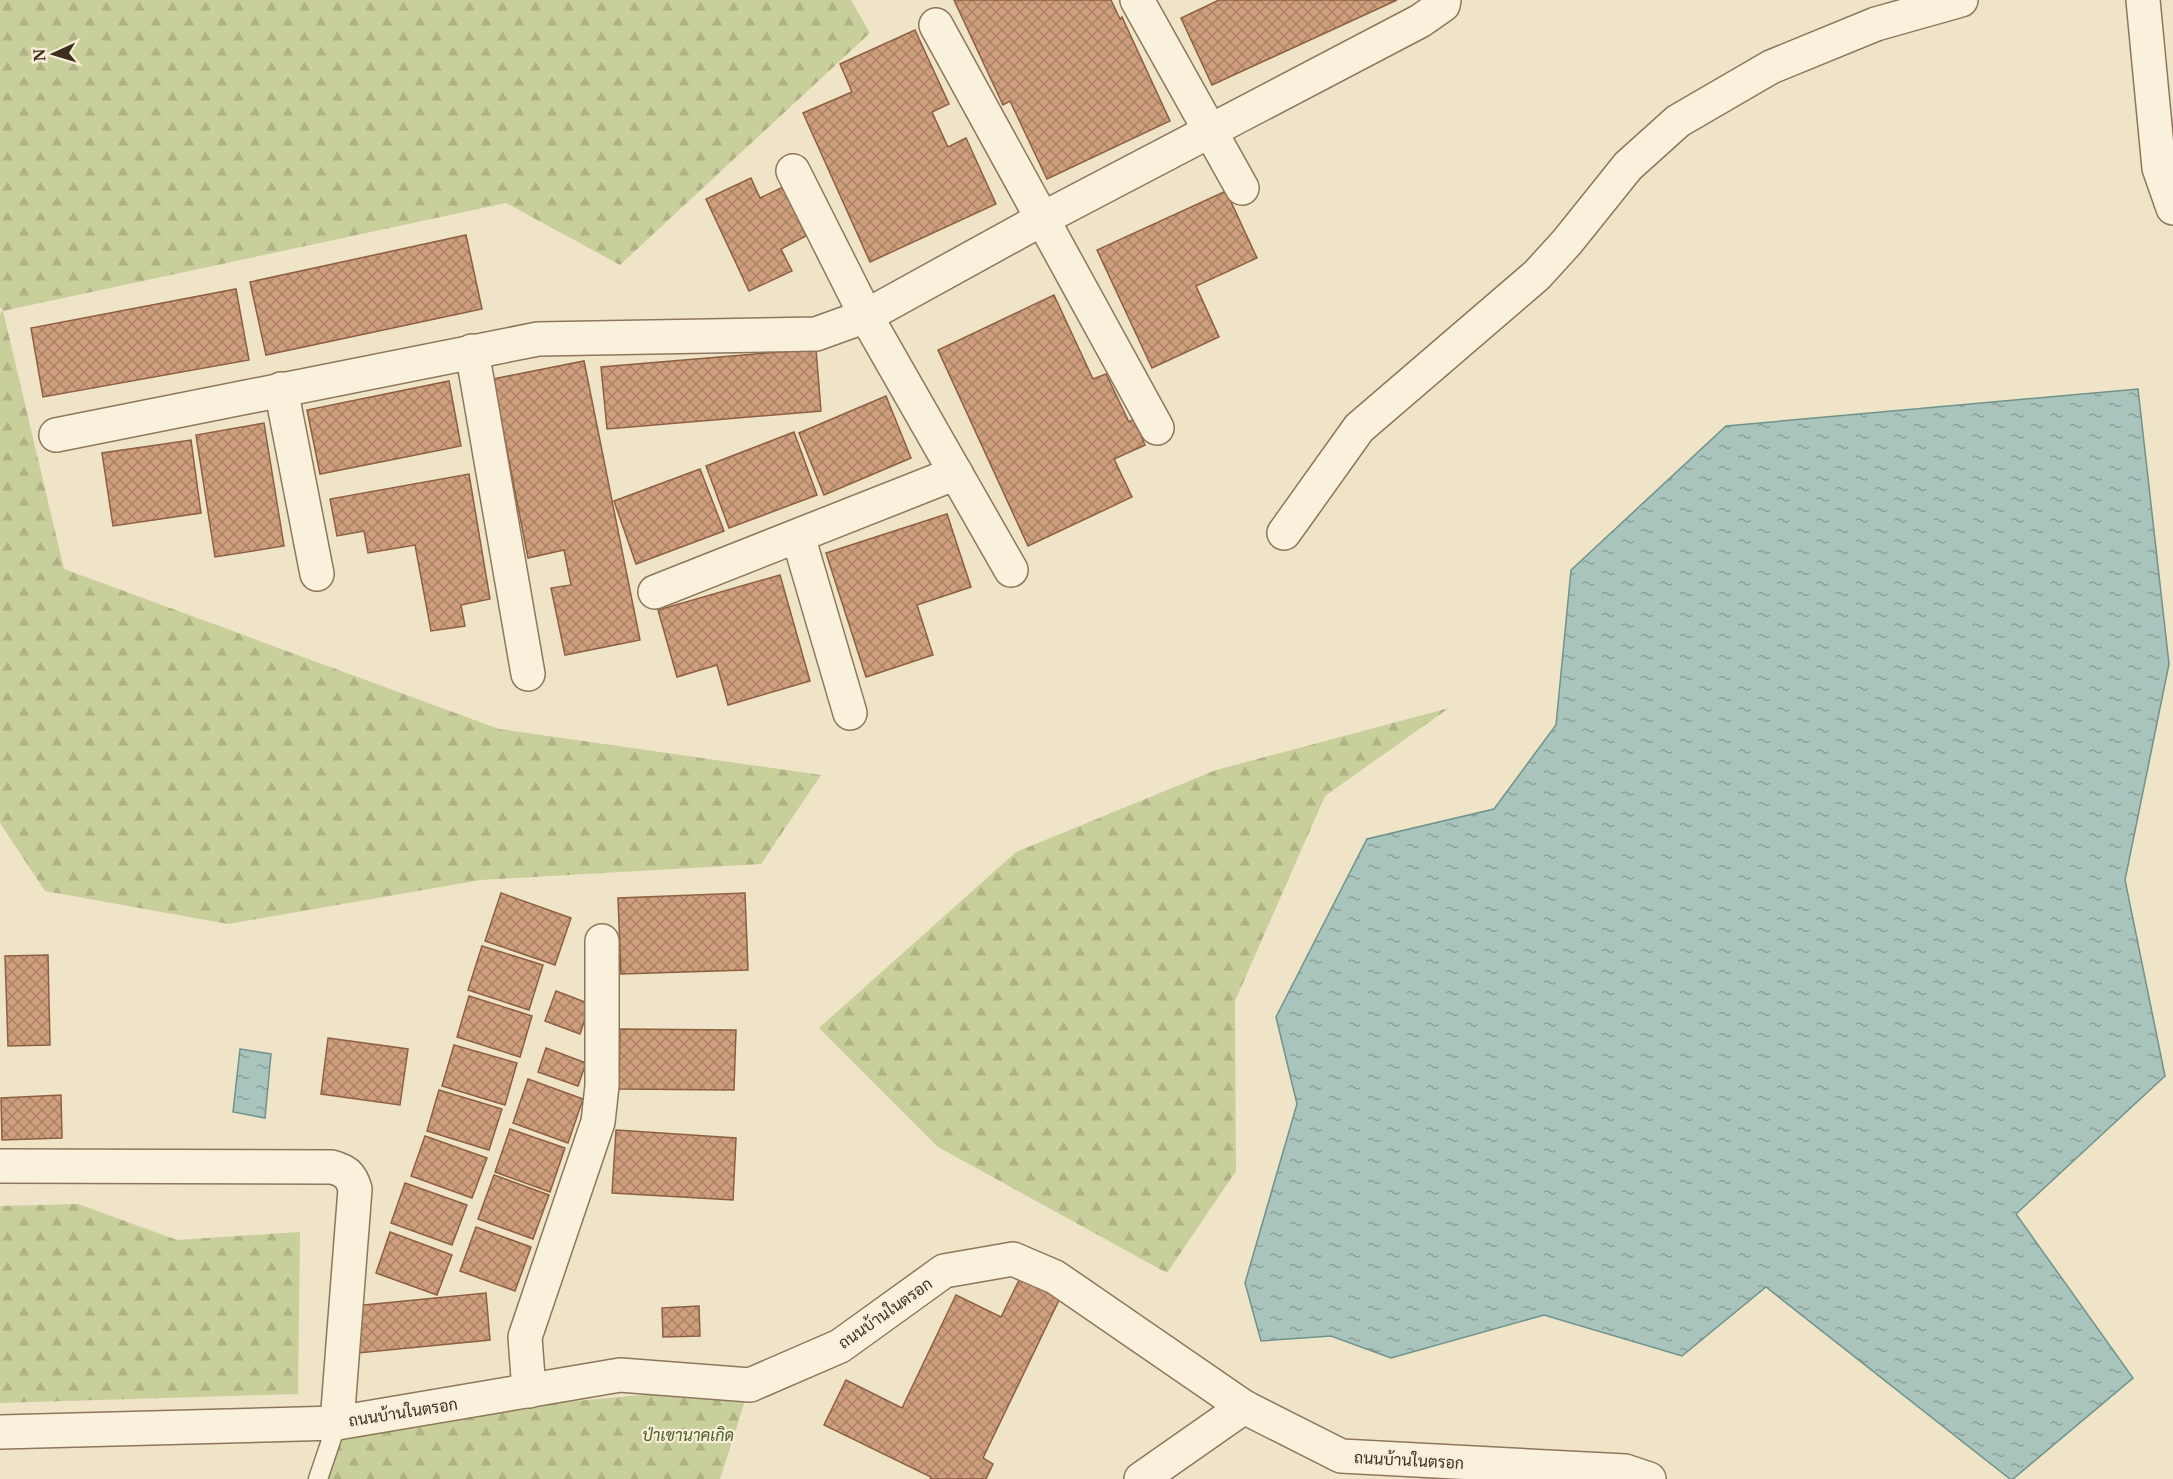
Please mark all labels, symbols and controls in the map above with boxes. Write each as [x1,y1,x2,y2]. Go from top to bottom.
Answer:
north arrow [24,24,84,84]
text: N [28,48,50,62]
street label: ถนนบ้านในตรอก [834,1272,936,1354]
street label: ถนนบ้านในตรอก [347,1393,459,1431]
park label: ป่าเขานาคเกิด [642,1424,734,1446]
street label: ถนนบ้านในตรอก [1353,1446,1465,1474]

